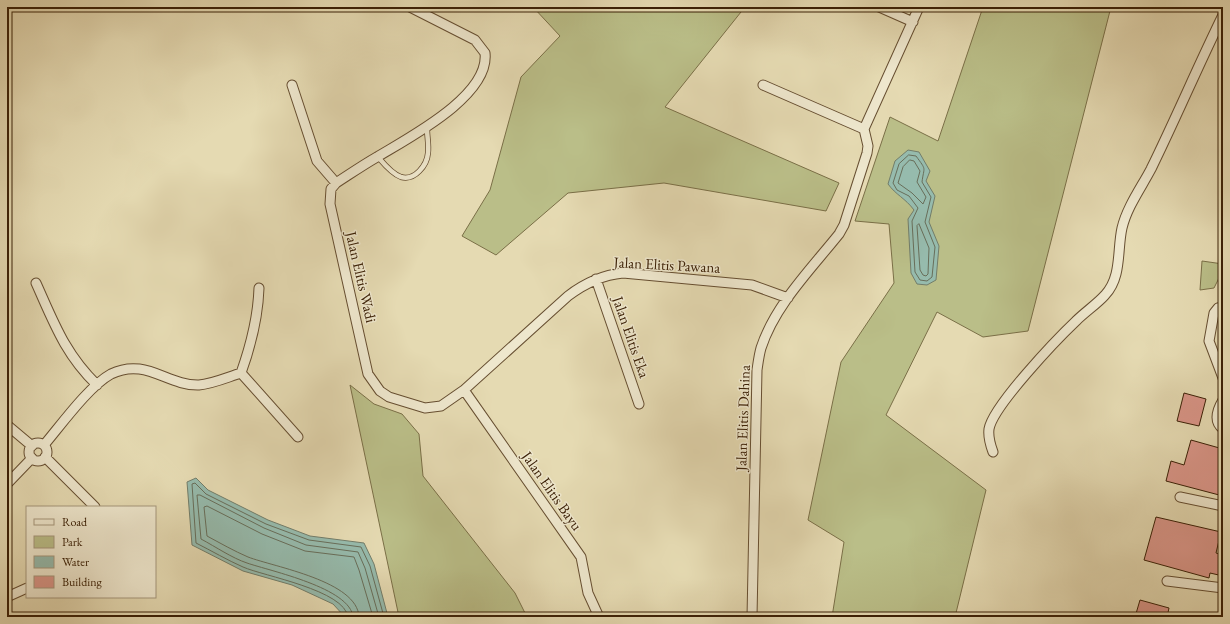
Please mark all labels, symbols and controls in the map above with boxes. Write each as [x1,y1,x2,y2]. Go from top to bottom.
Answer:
street label: Jalan Elitis Wadi [341,227,381,325]
street label: Jalan Elitis Pawana [611,252,721,277]
street label: Jalan Elitis Eka [608,292,654,380]
street label: Jalan Elitis Dahina [731,365,754,473]
street label: Jalan Elitis Bayu [517,446,587,534]
legend [26,506,156,598]
text: Road [62,514,88,530]
text: Park [62,534,83,550]
text: Water [62,554,89,570]
text: Building [62,574,103,590]

